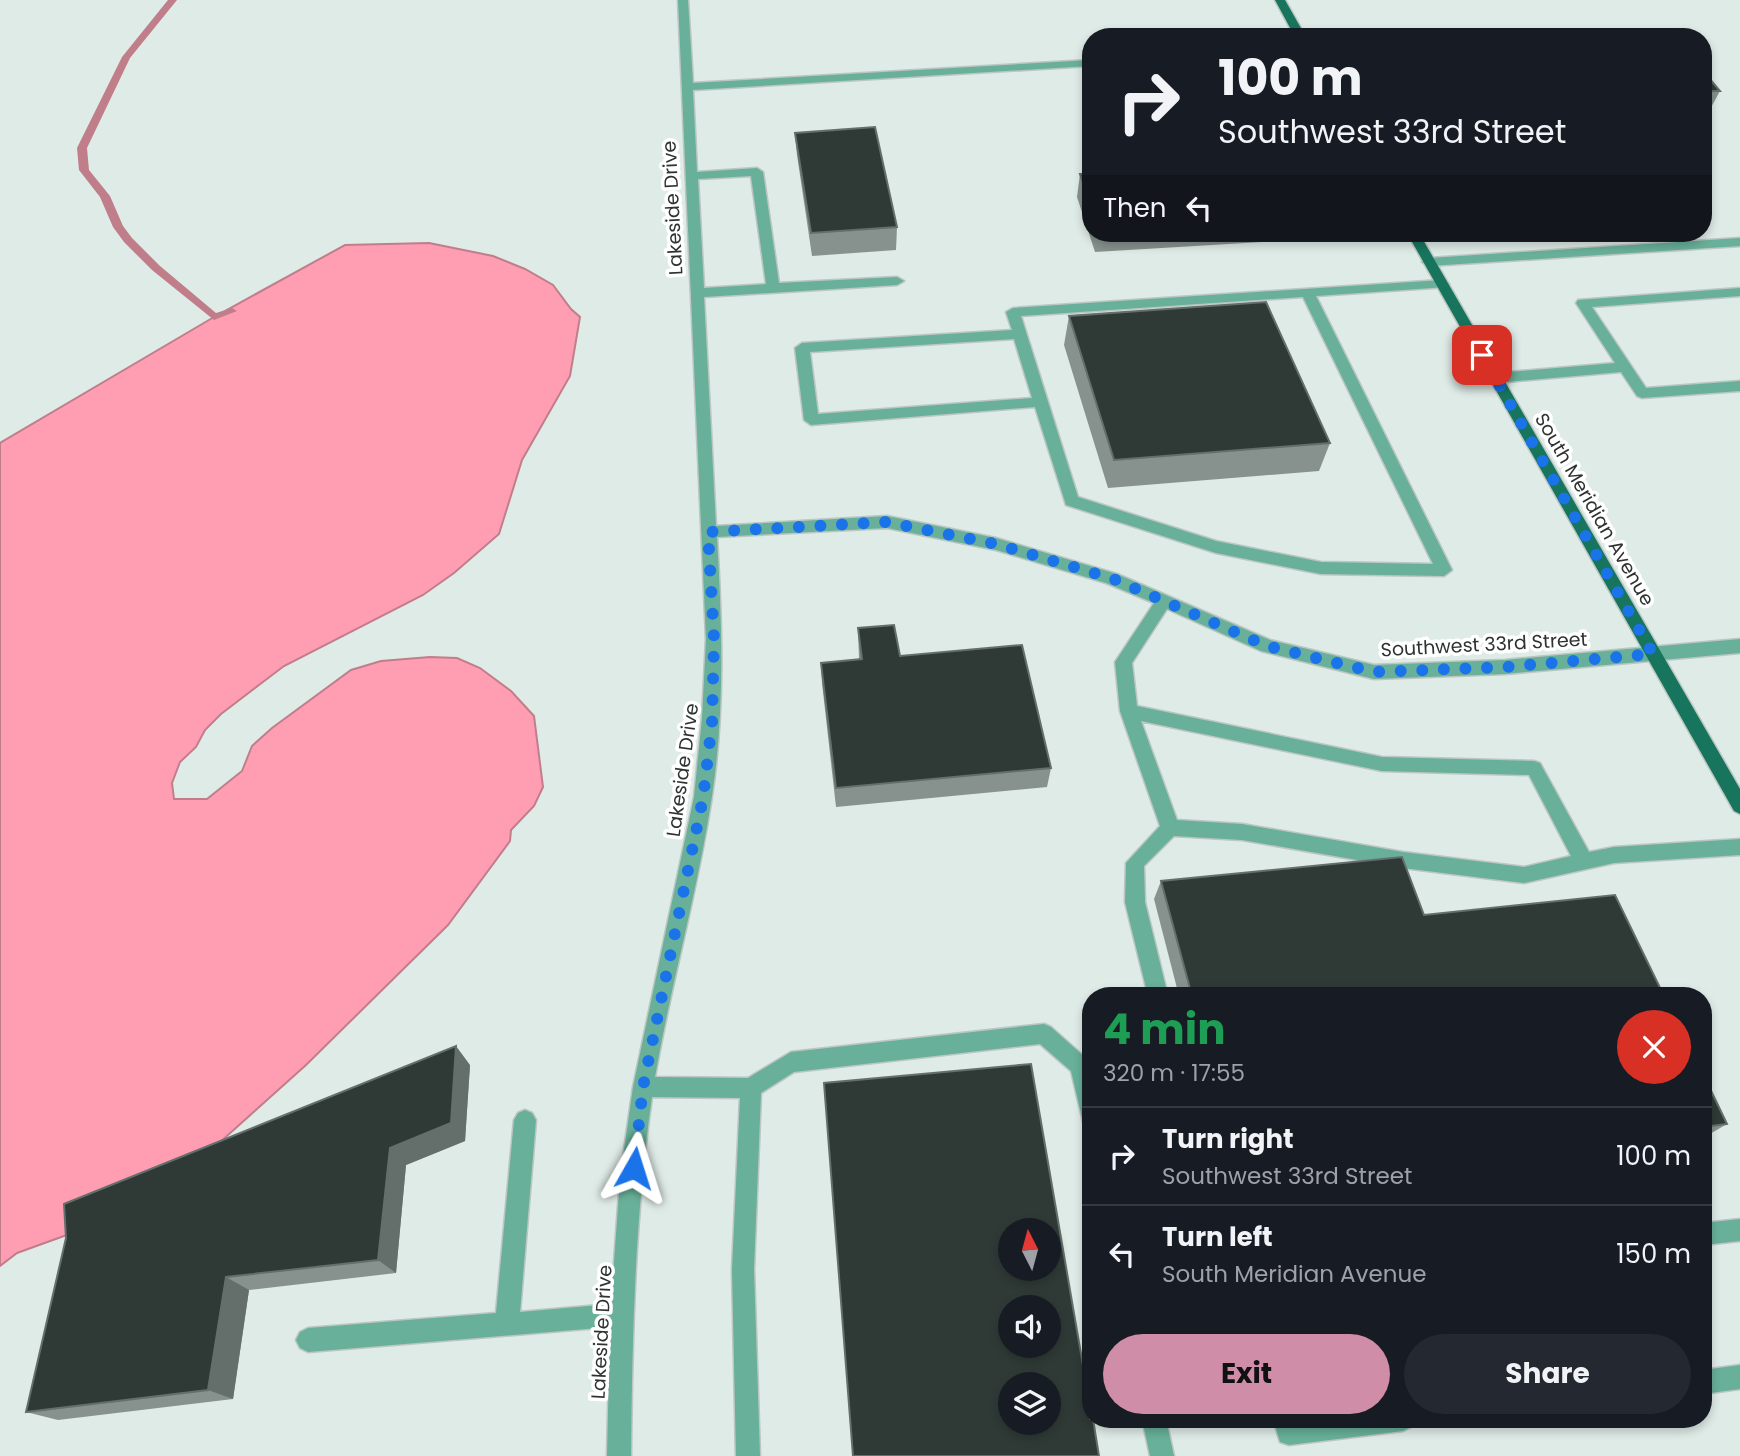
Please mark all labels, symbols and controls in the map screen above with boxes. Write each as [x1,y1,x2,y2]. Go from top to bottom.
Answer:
text: 100 m [1218,44,1363,112]
icon: right [1103,56,1194,147]
text: Southwest 33rd Street [1218,109,1566,154]
street label: Lakeside Drive [655,140,690,276]
icon: left [1180,189,1218,227]
text: Then [1103,190,1166,226]
pin [1452,325,1512,385]
icon: arrive [1463,336,1501,374]
street label: South Meridian Avenue [1528,408,1661,611]
street label: Southwest 33rd Street [1380,626,1588,663]
street label: Lakeside Drive [660,702,705,839]
text: 4 min [1103,1000,1226,1059]
button: close [1617,1010,1691,1084]
text: 320 m · 17:55 [1103,1057,1245,1089]
text: Turn right [1162,1121,1294,1157]
position arrow [597,1131,671,1205]
icon: right [1103,1137,1141,1175]
text: 100 m [1616,1138,1691,1174]
text: Southwest 33rd Street [1162,1160,1412,1192]
north arrow [998,1218,1060,1281]
map controls [998,1218,1061,1435]
text: Turn left [1162,1219,1273,1255]
icon: left [1103,1235,1141,1273]
text: 150 m [1616,1236,1691,1272]
text: South Meridian Avenue [1162,1258,1426,1290]
street label: Lakeside Drive [584,1264,619,1400]
button: sound [998,1295,1061,1358]
button: Exit [1103,1334,1390,1414]
button: Share [1404,1334,1691,1414]
button: layers [998,1372,1061,1435]

